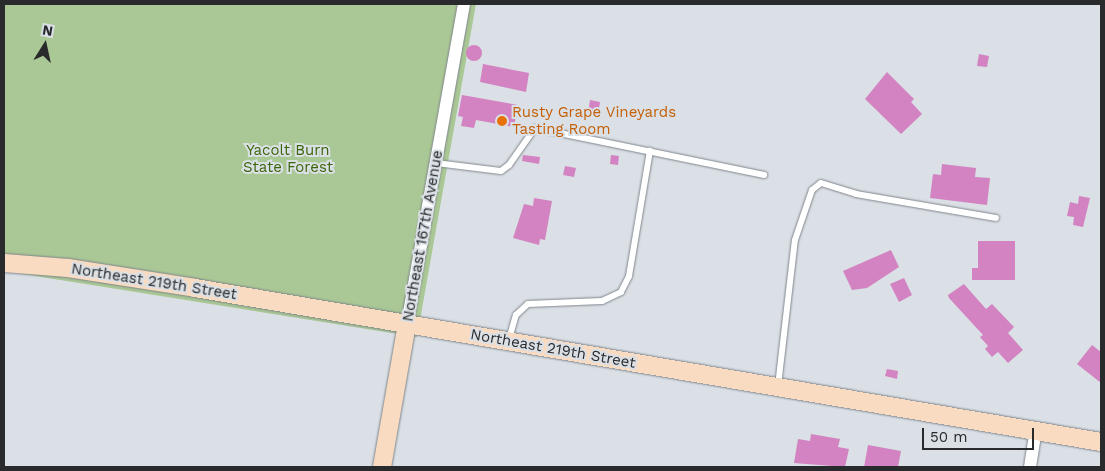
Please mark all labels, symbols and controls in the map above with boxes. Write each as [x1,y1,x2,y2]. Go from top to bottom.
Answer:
north arrow [20,20,70,70]
text: N [41,21,54,39]
place label: Rusty Grape Vineyards Tasting Room [512,103,677,138]
marker: Rusty Grape Vineyards Tasting Room [496,115,508,127]
park label: Yacolt Burn State Forest [243,141,333,176]
street label: Northeast 167th Avenue [399,148,447,324]
street label: Northeast 219th Street [70,260,238,304]
street label: Northeast 219th Street [469,326,637,372]
scale bar [925,418,1038,450]
text: 50 m [930,428,967,446]

